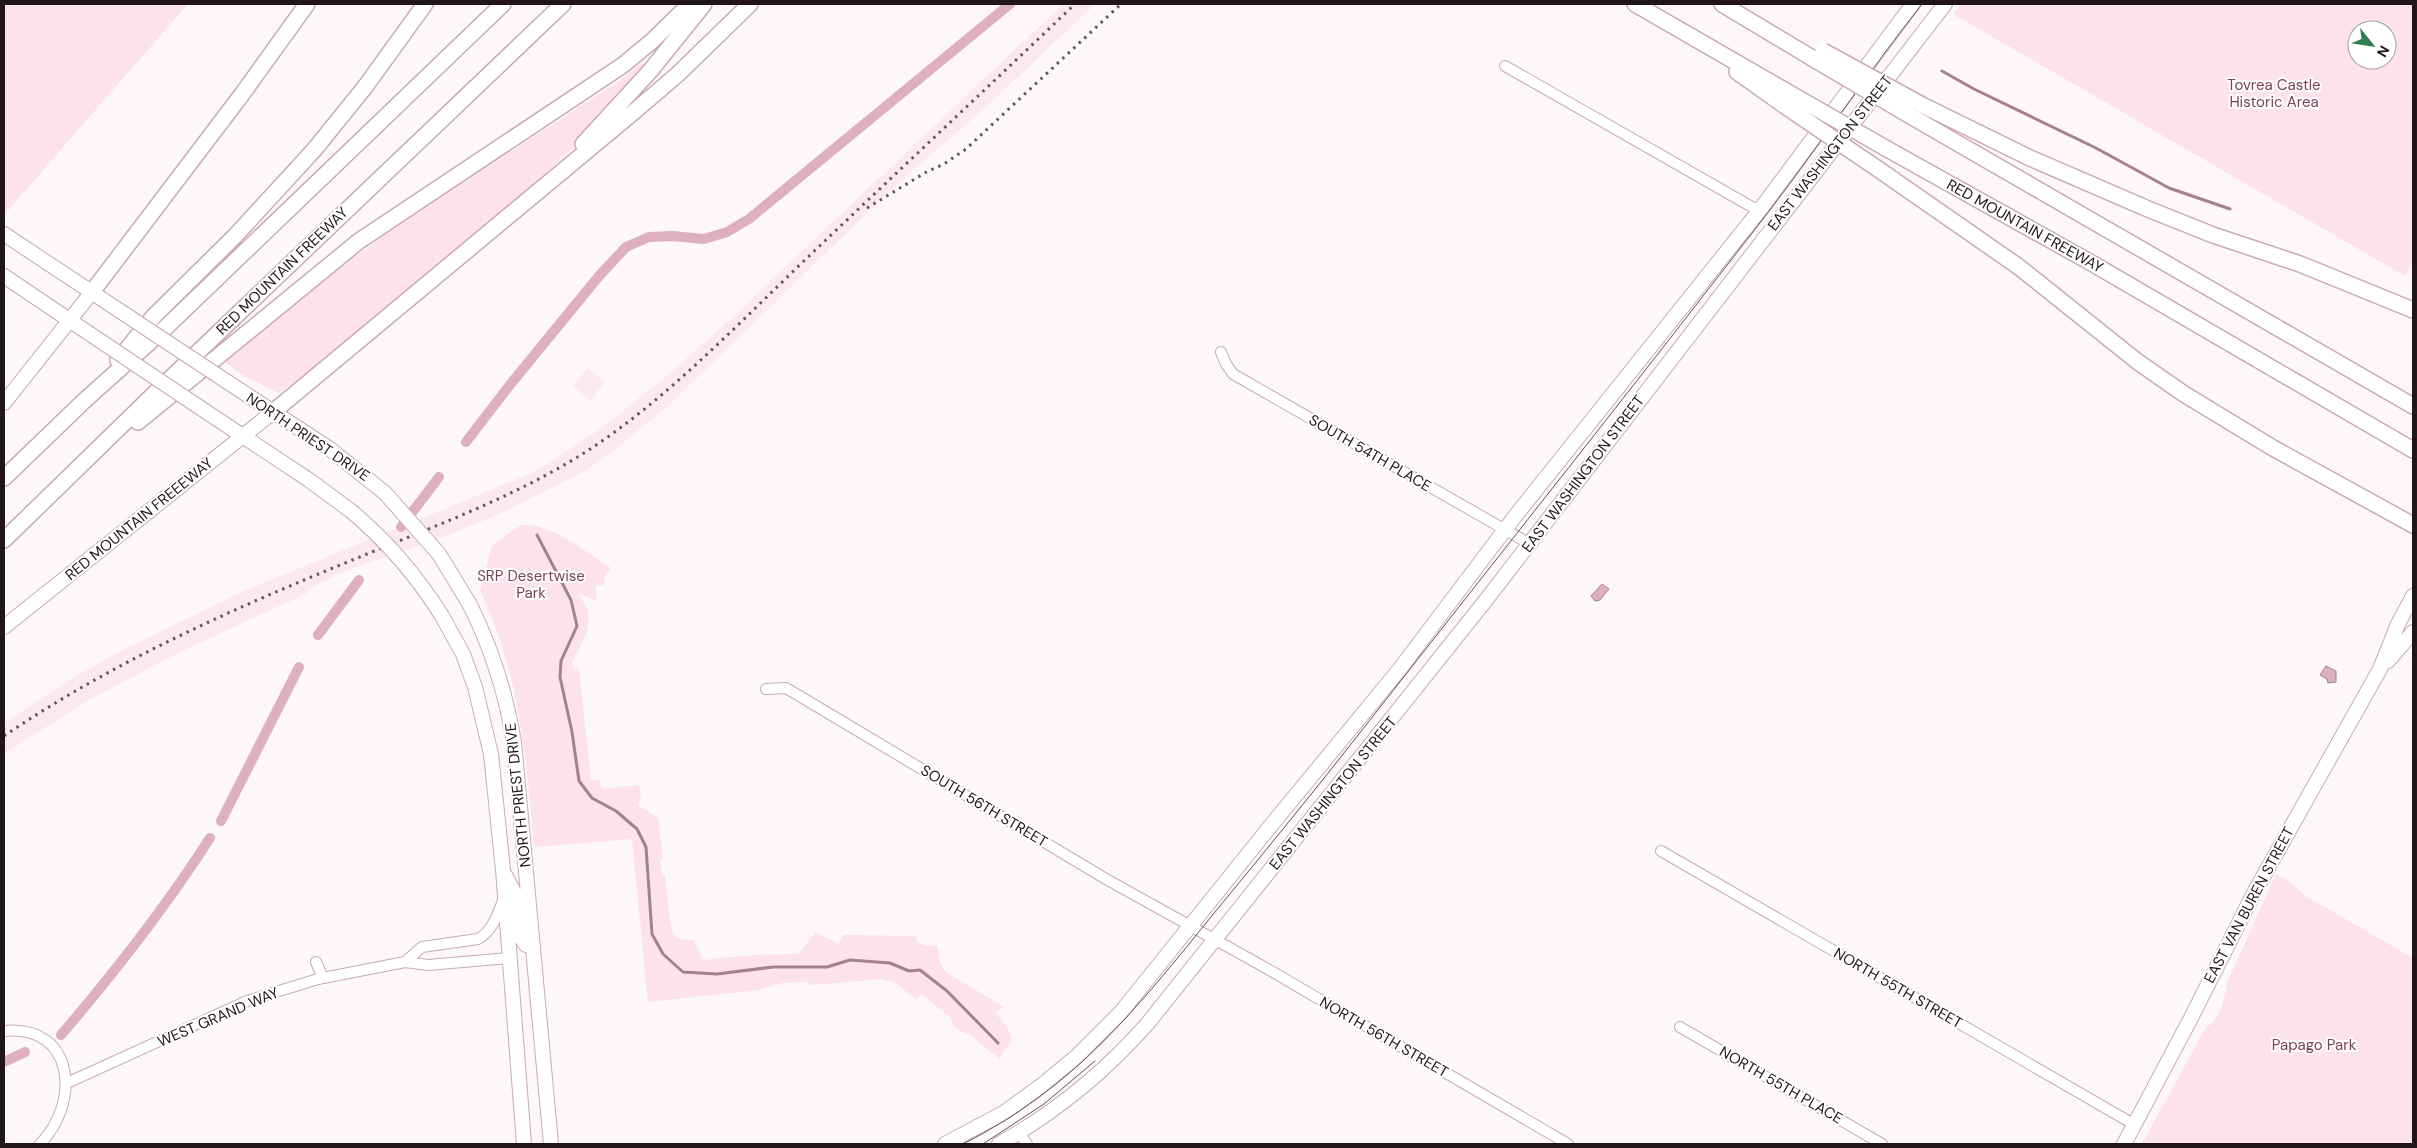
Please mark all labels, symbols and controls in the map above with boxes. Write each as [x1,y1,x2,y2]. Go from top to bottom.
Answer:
north arrow [2347,20,2397,70]
text: N [2373,43,2394,60]
street label: EAST WASHINGTON STREET [1763,71,1897,235]
park label: Tovrea Castle Historic Area [2227,75,2321,112]
street label: RED MOUNTAIN FREEWAY [1943,175,2107,278]
street label: RED MOUNTAIN FREEWAY [212,202,352,339]
street label: NORTH PRIEST DRIVE [242,388,374,486]
street label: EAST WASHINGTON STREET [1517,391,1649,557]
street label: SOUTH 54TH PLACE [1305,410,1435,496]
street label: RED MOUNTAIN FREEEWAY [61,453,217,585]
park label: SRP Desertwise Park [477,566,585,603]
street label: EAST WASHINGTON STREET [1265,712,1401,874]
street label: NORTH PRIEST DRIVE [500,722,536,868]
street label: SOUTH 56TH STREET [917,760,1051,852]
street label: EAST VAN BUREN STREET [2199,824,2299,986]
street label: NORTH 55TH STREET [1830,943,1966,1033]
street label: WEST GRAND WAY [154,982,282,1052]
street label: NORTH 56TH STREET [1316,992,1452,1082]
park label: Papago Park [2272,1035,2357,1055]
street label: NORTH 55TH PLACE [1716,1041,1846,1129]

